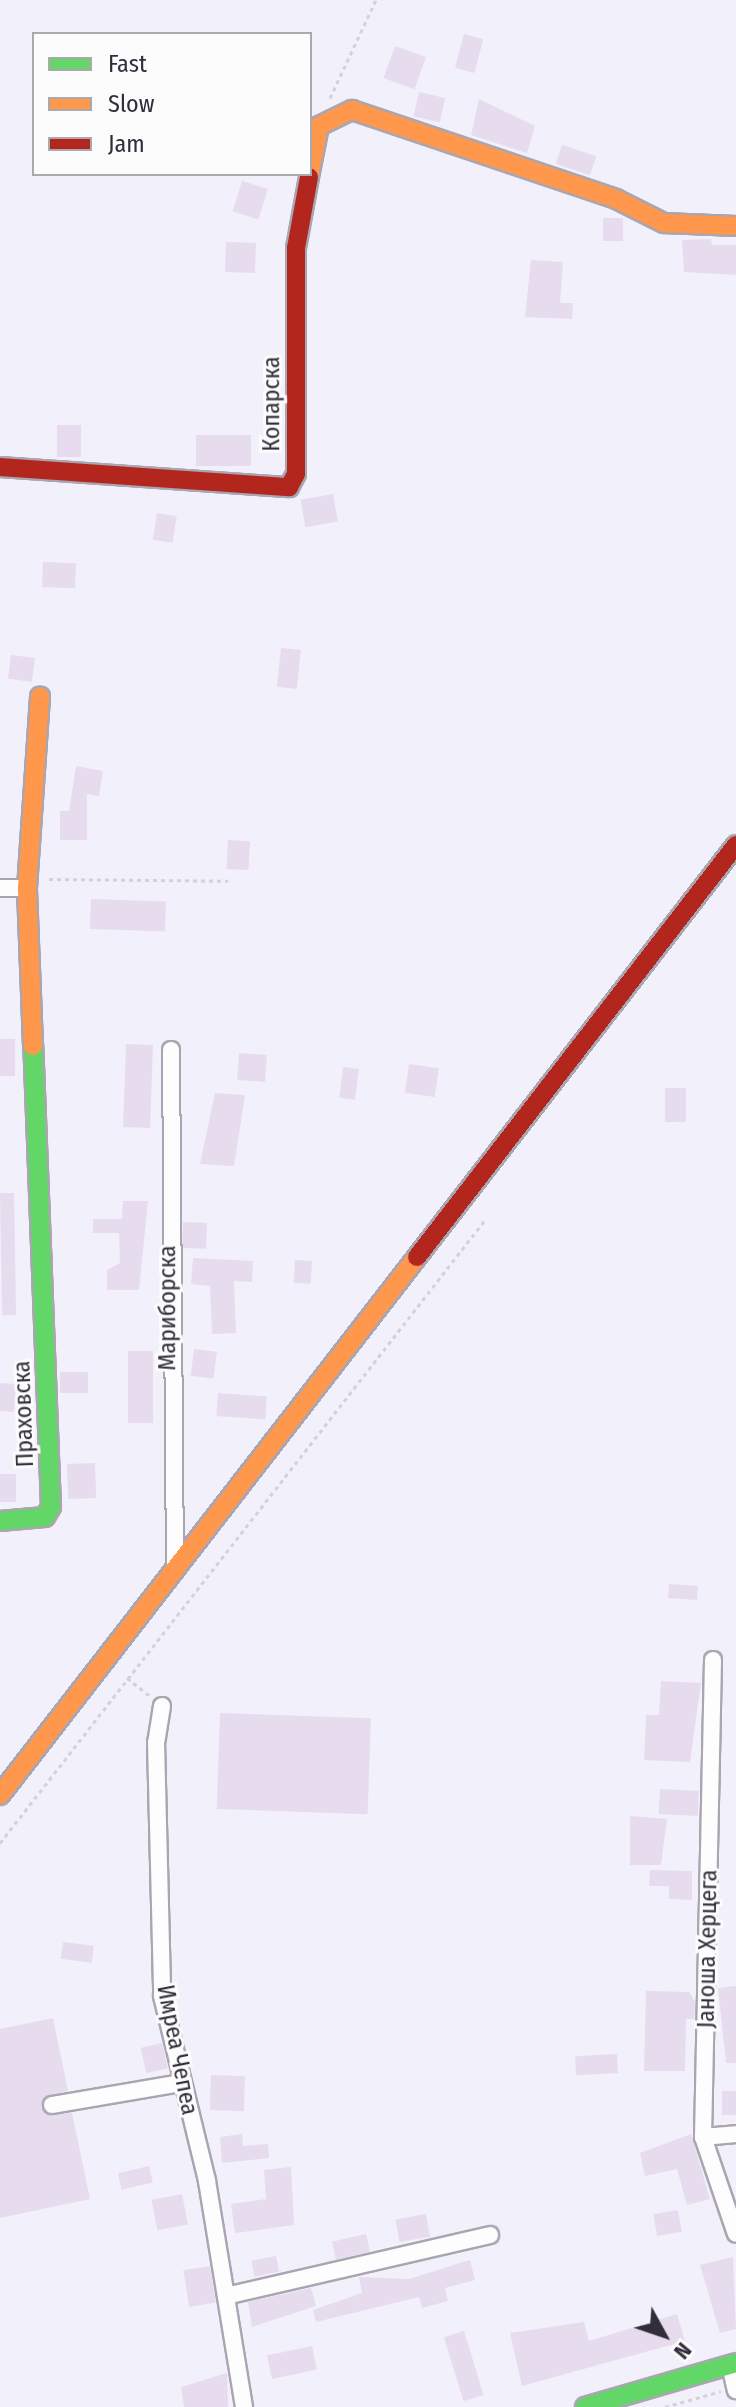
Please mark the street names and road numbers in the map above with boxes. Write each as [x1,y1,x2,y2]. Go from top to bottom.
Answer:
street label: Копарска [258,356,286,452]
street label: Мариборска [154,1245,182,1371]
street label: Праховска [8,1360,40,1468]
street label: Јаноша Херцега [692,1869,724,2029]
street label: Имреа Чепеа [150,1982,204,2118]

